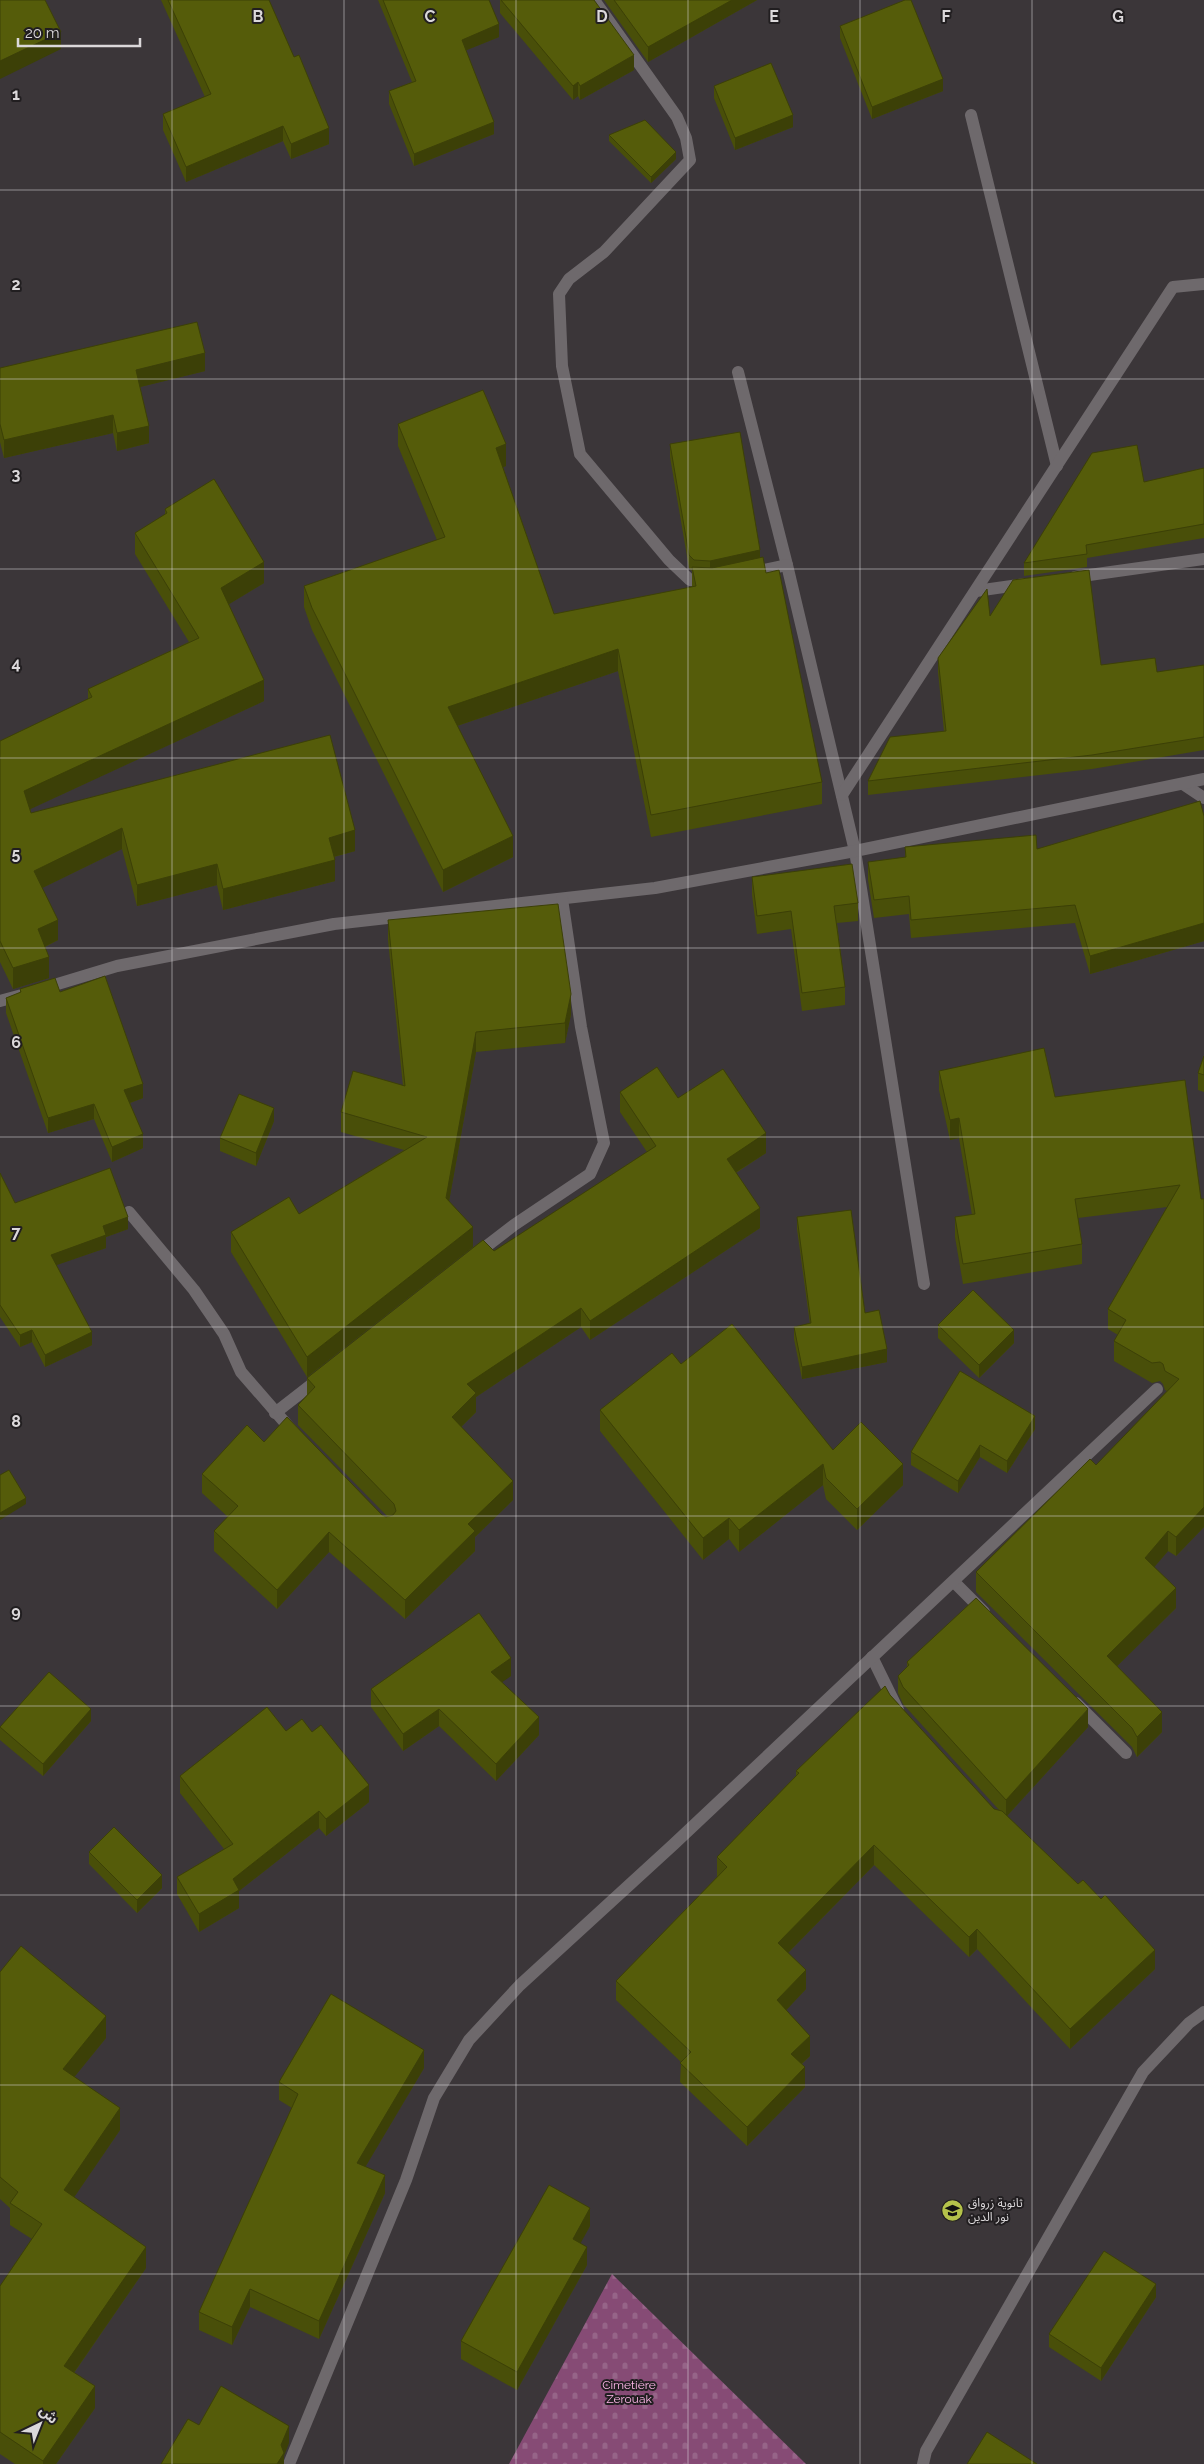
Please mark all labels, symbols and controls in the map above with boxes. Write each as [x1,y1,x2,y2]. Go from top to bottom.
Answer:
text: B [253,7,264,26]
text: C [425,7,436,26]
text: D [596,7,608,26]
text: E [769,7,779,26]
text: F [941,7,951,26]
text: G [1112,7,1124,26]
scale bar [18,15,140,47]
text: 20 m [25,24,60,42]
text: 1 [12,85,20,104]
text: 2 [11,275,21,294]
text: 3 [12,465,21,484]
text: 4 [11,654,21,673]
text: 5 [12,844,21,863]
text: 6 [11,1033,21,1052]
text: 7 [12,1223,21,1242]
text: 8 [11,1412,21,1431]
text: 9 [11,1602,21,1621]
place label: ثانوية زرواق نور الدين [968,2196,1023,2224]
school or university icon: ثانوية زرواق نور الدين [940,2198,964,2222]
park label: Cimetière Zerouak [602,2378,656,2406]
north arrow [15,2399,65,2449]
text: ش [36,2402,61,2427]

